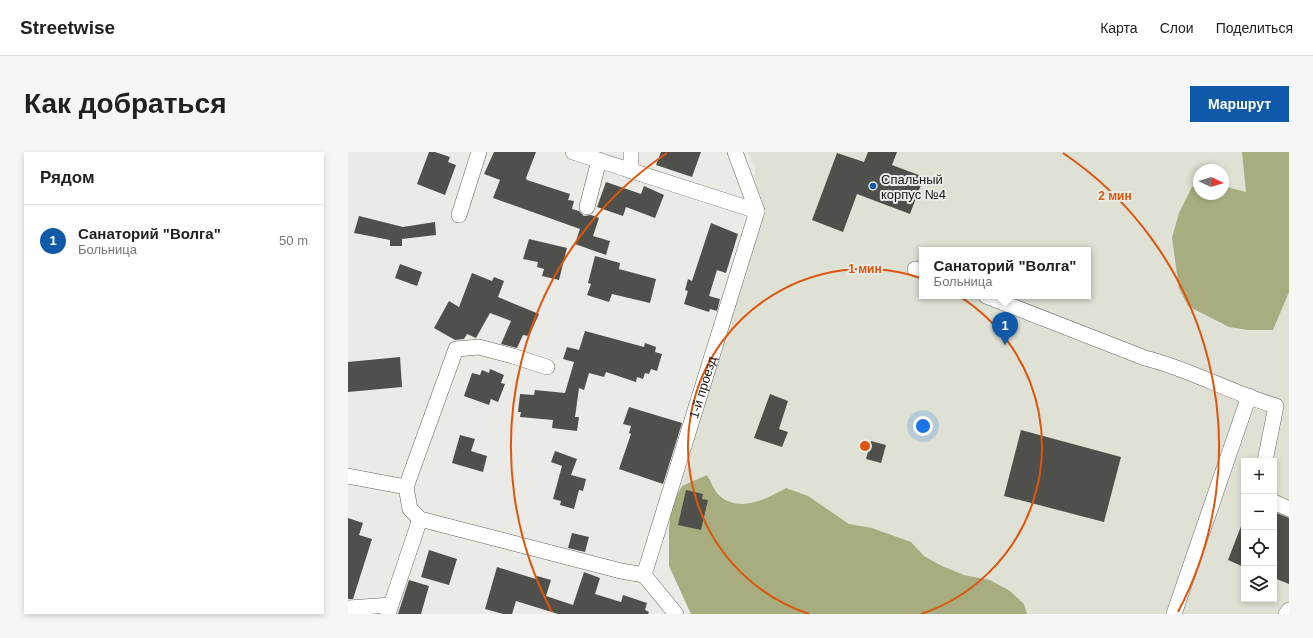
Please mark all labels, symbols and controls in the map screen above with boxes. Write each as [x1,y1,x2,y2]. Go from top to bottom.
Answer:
text: Streetwise [20,17,115,38]
text: Карта [1100,20,1138,36]
text: Слои [1160,20,1194,36]
text: Поделиться [1216,20,1293,36]
button: Маршрут [1190,86,1289,122]
text: Как добраться [24,88,226,119]
north arrow [1193,164,1229,200]
text: Рядом [40,168,95,187]
place label: Спальный корпус №4 [881,172,946,202]
marker: Спальный корпус №4 [868,181,878,191]
text: 2 мин [1098,189,1132,203]
text: Санаторий "Волга" [78,225,221,242]
text: 1 [49,233,57,248]
text: 50 m [279,233,308,248]
text: Больница [78,242,137,257]
popup [919,247,1091,299]
text: Санаторий "Волга" [934,257,1076,274]
text: 1 мин [848,262,882,276]
text: Больница [934,274,993,289]
pin: 1 [992,312,1018,345]
street label: 1-й проезд [686,354,720,420]
your location [913,416,933,436]
centre of rings [858,439,872,453]
map controls [1241,458,1277,602]
button: + [1241,458,1277,494]
button: − [1241,494,1277,530]
button: locate [1241,530,1277,566]
button: layers [1241,566,1277,602]

